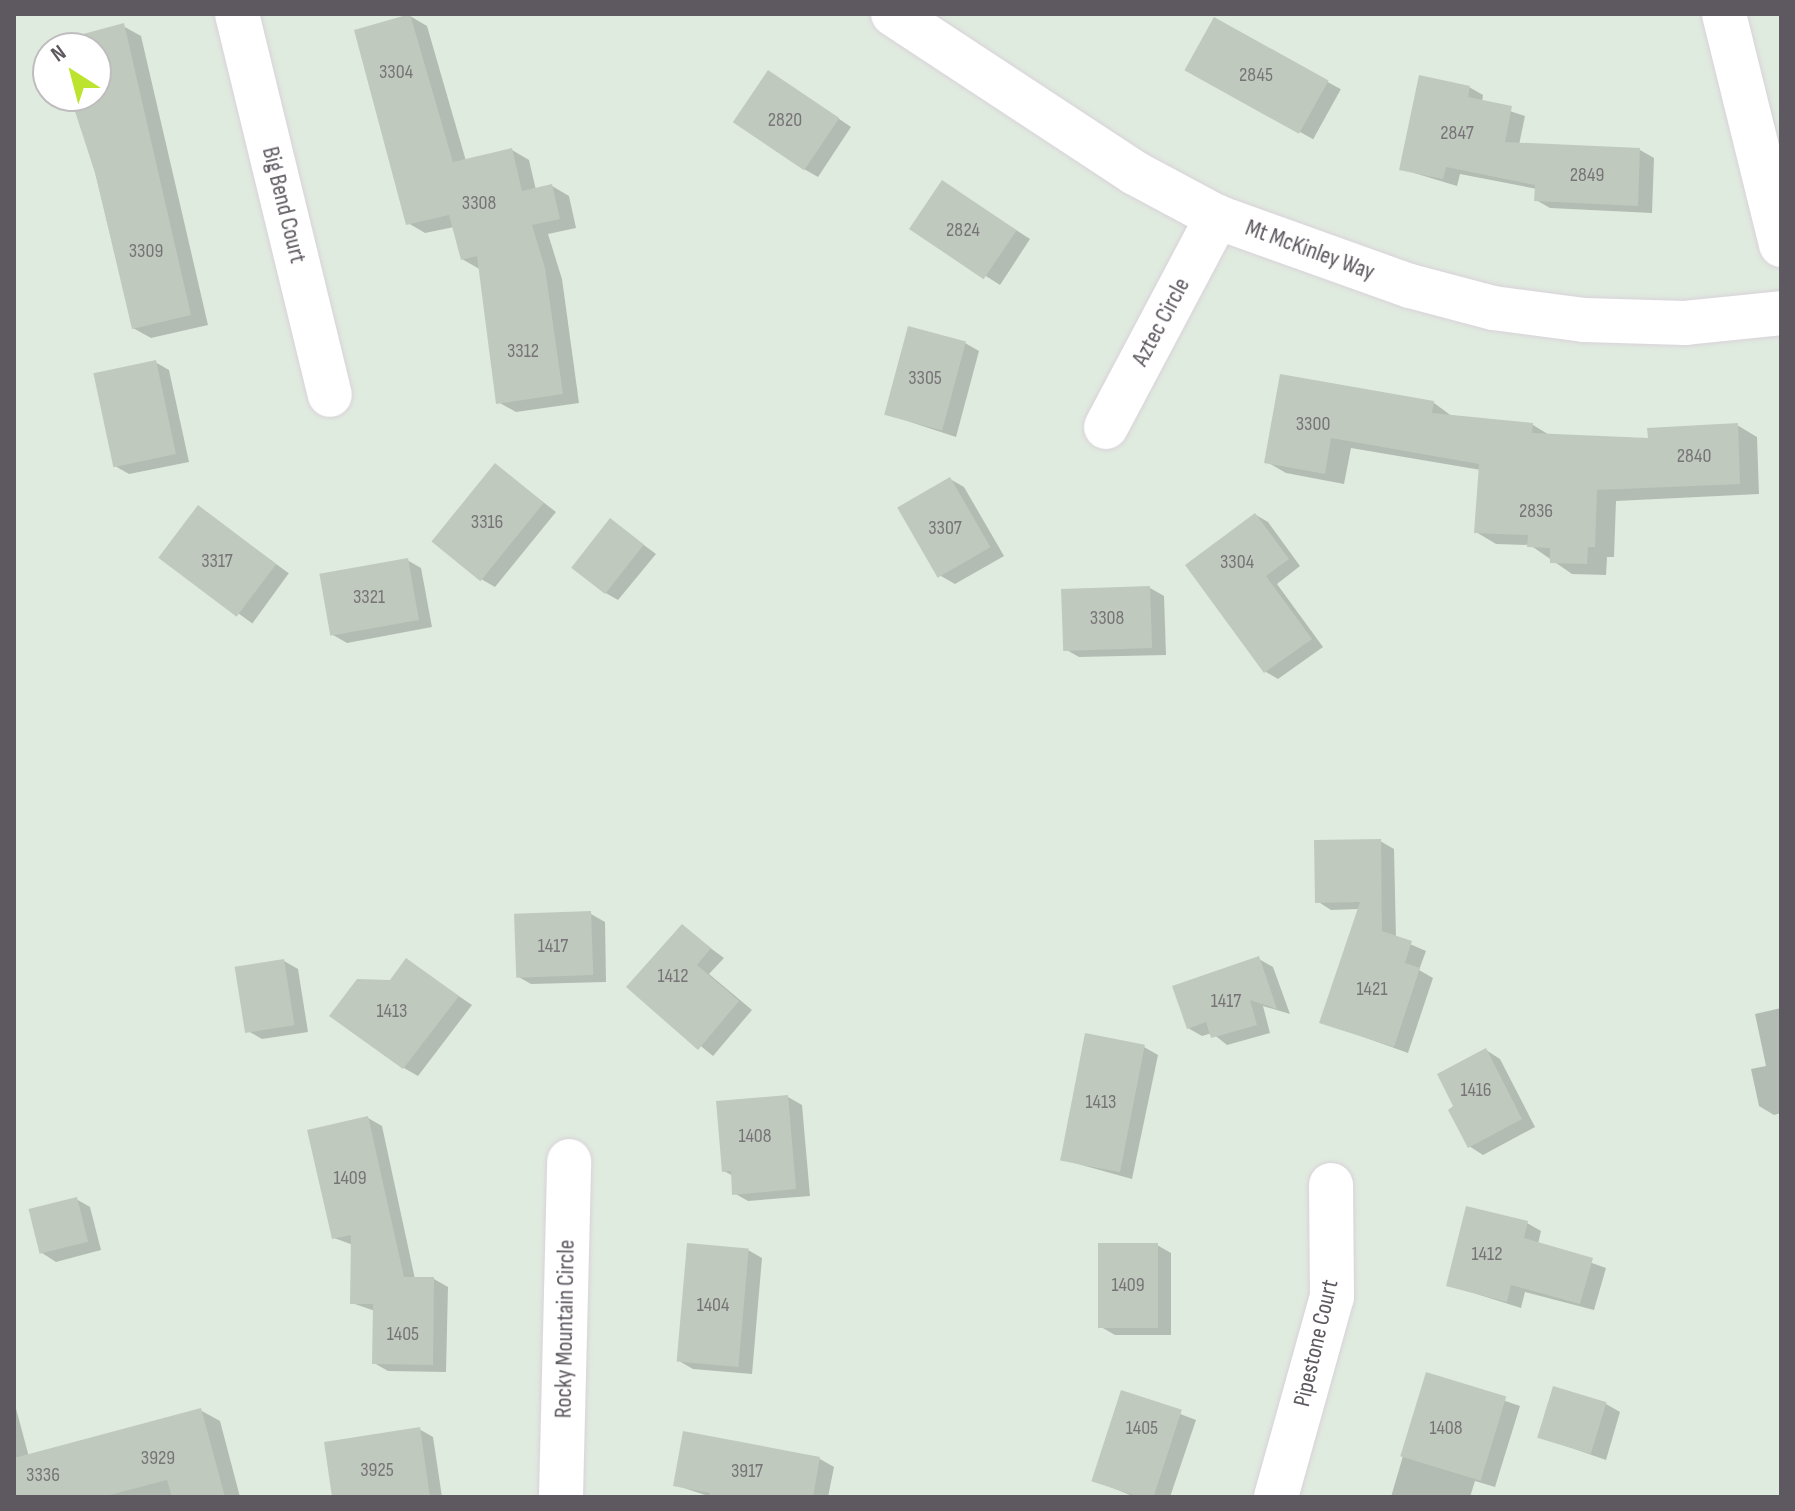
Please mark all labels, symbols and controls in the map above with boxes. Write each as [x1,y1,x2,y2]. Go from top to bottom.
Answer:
north arrow [32,32,112,112]
text: N [46,39,71,68]
house number: 3304 [379,60,413,84]
house number: 2845 [1239,63,1273,87]
house number: 2820 [768,108,802,132]
house number: 2847 [1440,121,1474,145]
street label: Big Bend Court [256,144,312,266]
house number: 2849 [1570,163,1604,187]
house number: 3308 [462,191,496,215]
street label: Mt McKinley Way [1242,213,1378,287]
house number: 2824 [946,218,980,242]
house number: 3309 [129,239,163,263]
street label: Aztec Circle [1126,273,1196,371]
house number: 3312 [507,339,539,363]
house number: 3305 [908,366,942,390]
house number: 3300 [1296,412,1330,436]
house number: 2840 [1677,444,1711,468]
house number: 2836 [1519,499,1553,523]
house number: 3316 [471,510,503,534]
house number: 3307 [928,516,962,540]
house number: 3317 [201,549,233,573]
house number: 3304 [1220,550,1254,574]
house number: 3321 [353,585,385,609]
house number: 3308 [1090,606,1124,630]
house number: 1417 [538,934,568,958]
house number: 1412 [658,964,688,988]
house number: 1421 [1357,977,1387,1001]
house number: 1417 [1211,989,1241,1013]
house number: 1413 [377,999,407,1023]
house number: 1416 [1460,1078,1492,1102]
house number: 1413 [1086,1090,1116,1114]
house number: 1408 [738,1124,772,1148]
house number: 1409 [333,1166,367,1190]
street label: Rocky Mountain Circle [549,1239,581,1419]
house number: 1412 [1472,1242,1502,1266]
house number: 1409 [1111,1273,1145,1297]
street label: Pipestone Court [1287,1277,1345,1409]
house number: 1404 [697,1293,729,1317]
house number: 1405 [387,1322,419,1346]
house number: 1405 [1126,1416,1158,1440]
house number: 1408 [1429,1416,1463,1440]
house number: 3929 [141,1446,175,1470]
house number: 3925 [360,1458,394,1482]
house number: 3917 [731,1459,763,1483]
house number: 3336 [26,1463,60,1487]

